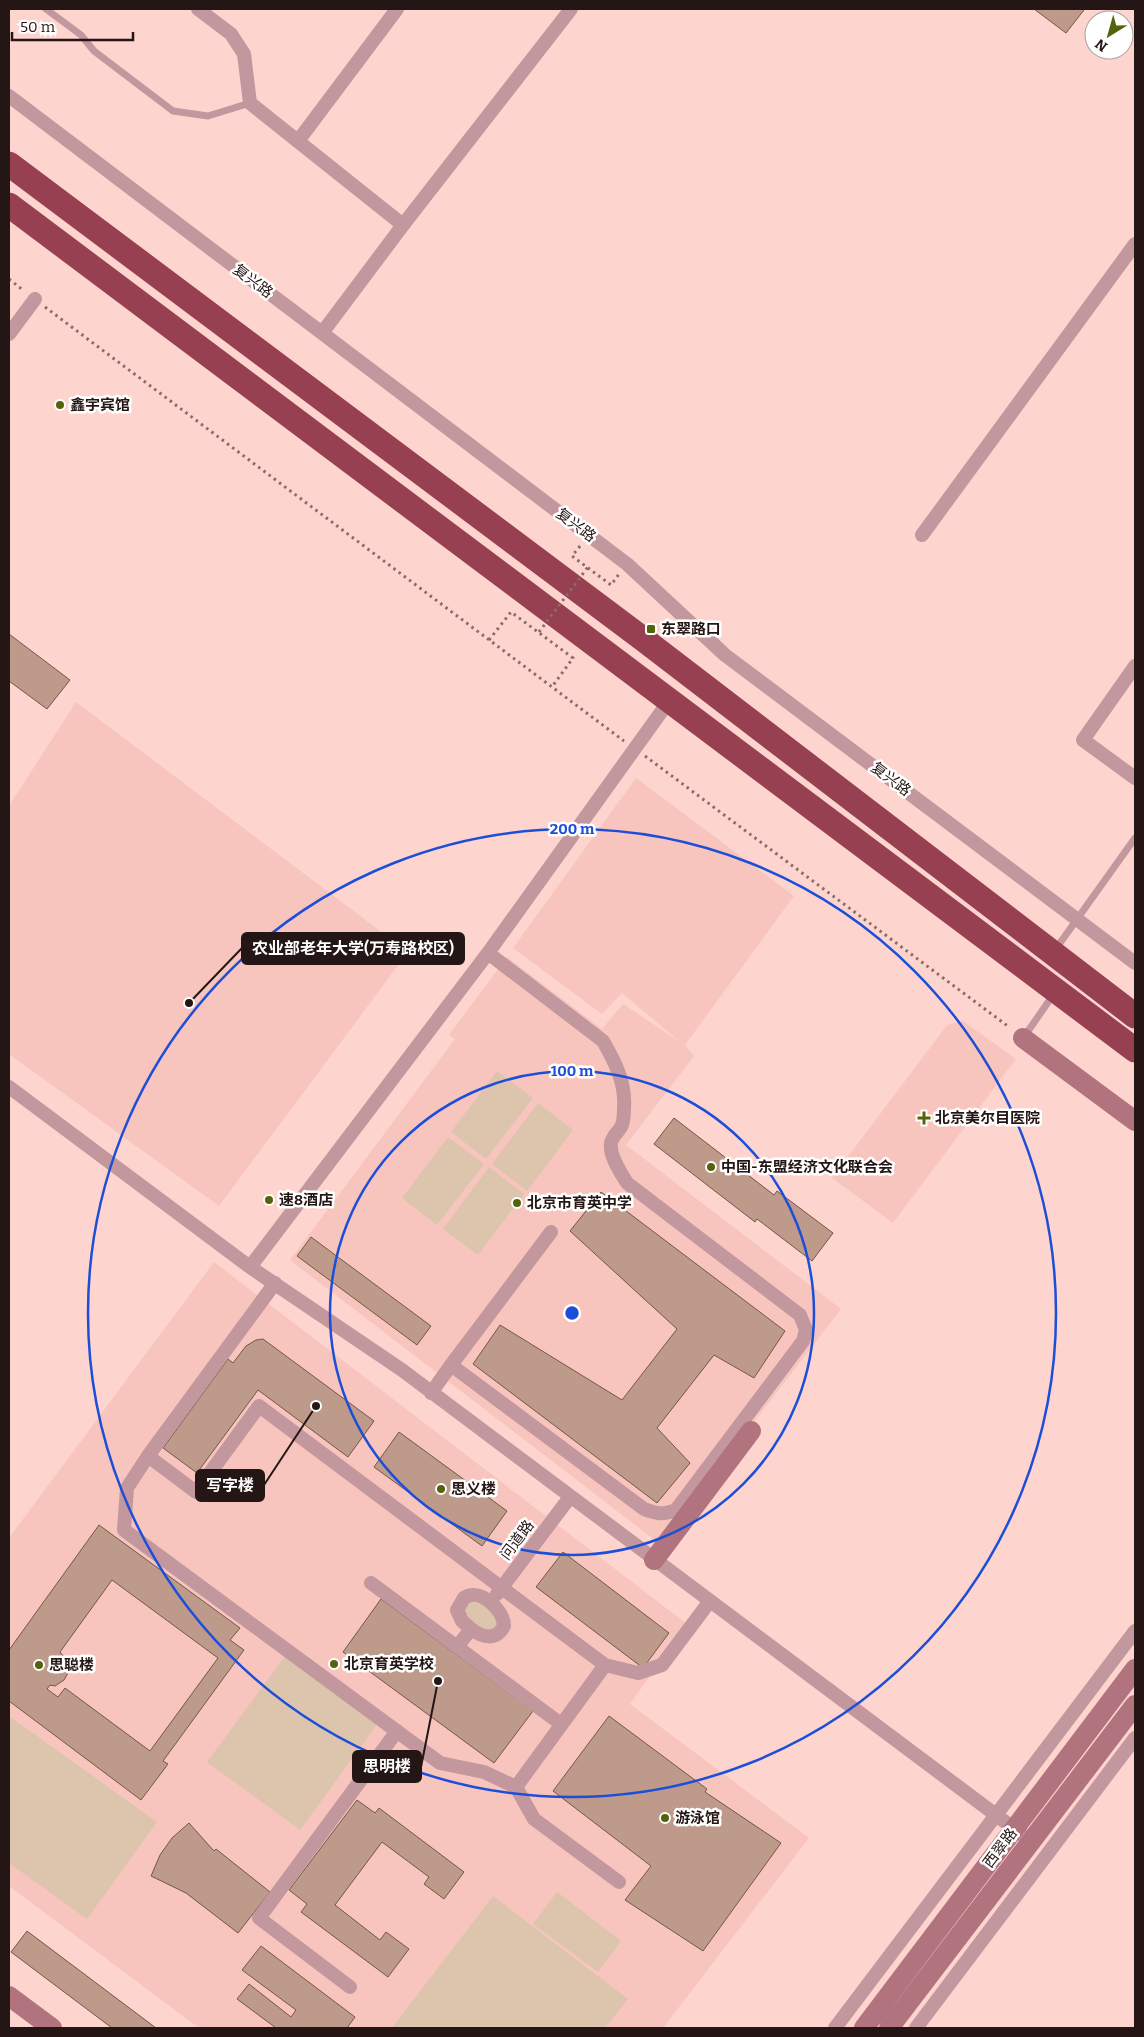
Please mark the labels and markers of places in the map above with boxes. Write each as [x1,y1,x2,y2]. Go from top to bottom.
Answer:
place label: 鑫宇宾馆 [70,396,130,414]
marker: 鑫宇宾馆 [54,399,66,411]
place label: 东翠路口 [661,620,721,638]
marker: 东翠路口 [645,623,657,635]
callout: 农业部老年大学(万寿路校区) [242,933,464,964]
place label: 北京美尔目医院 [935,1109,1040,1127]
marker: 北京美尔目医院 [917,1111,931,1125]
place label: 中国-东盟经济文化联合会 [721,1158,893,1176]
marker: 中国-东盟经济文化联合会 [705,1161,717,1173]
place label: 速8酒店 [279,1191,333,1209]
marker: 速8酒店 [263,1194,275,1206]
place label: 北京市育英中学 [527,1194,632,1212]
marker: 北京市育英中学 [511,1197,523,1209]
centre of rings [563,1304,581,1322]
callout: 写字楼 [196,1470,264,1501]
place label: 思义楼 [451,1480,496,1498]
marker: 思义楼 [435,1483,447,1495]
place label: 北京育英学校 [344,1655,434,1673]
place label: 思聪楼 [49,1656,94,1674]
marker: 北京育英学校 [328,1658,340,1670]
marker: 思聪楼 [33,1659,45,1671]
callout: 思明楼 [353,1751,421,1782]
place label: 游泳馆 [675,1809,720,1827]
marker: 游泳馆 [659,1812,671,1824]

